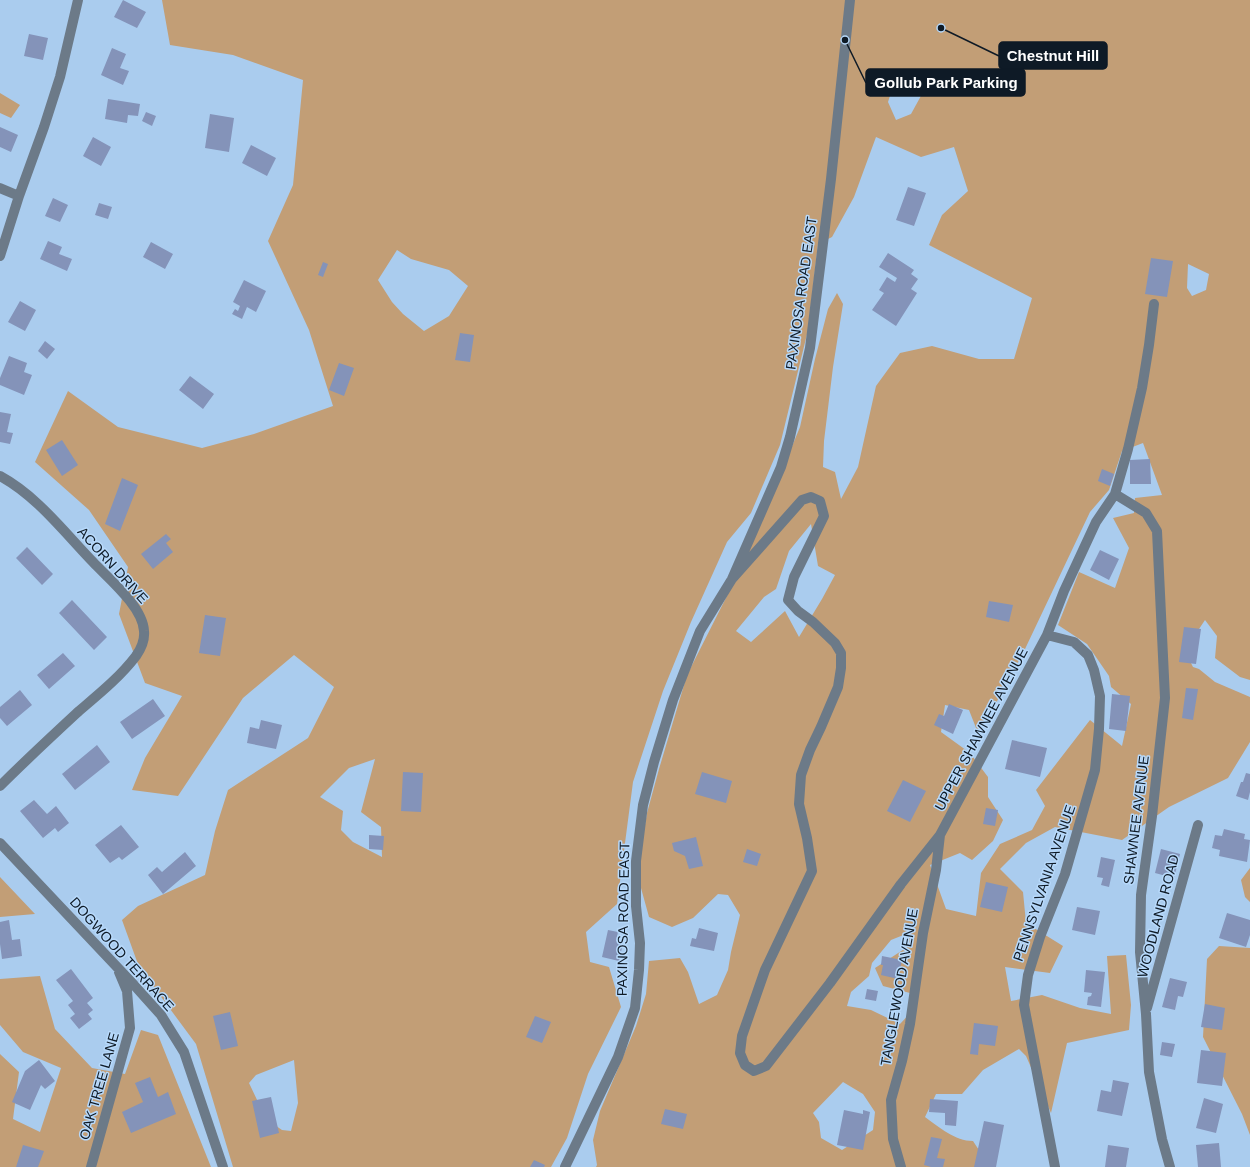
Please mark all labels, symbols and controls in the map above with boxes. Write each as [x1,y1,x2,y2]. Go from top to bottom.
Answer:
callout: Chestnut Hill [999,42,1107,69]
text: Chestnut Hill [1007,47,1099,64]
callout: Gollub Park Parking [866,69,1025,96]
text: Gollub Park Parking [874,74,1018,91]
street label: PAXINOSA ROAD EAST [782,215,820,371]
street label: ACORN DRIVE [75,524,151,606]
street label: UPPER SHAWNEE AVENUE [931,645,1031,813]
street label: SHAWNEE AVENUE [1120,755,1152,885]
street label: PENNSYLVANIA AVENUE [1010,803,1078,963]
street label: PAXINOSA ROAD EAST [614,841,632,996]
street label: WOODLAND ROAD [1134,853,1182,979]
street label: DOGWOOD TERRACE [67,894,177,1014]
street label: TANGLEWOOD AVENUE [877,907,921,1067]
street label: OAK TREE LANE [76,1030,122,1142]

